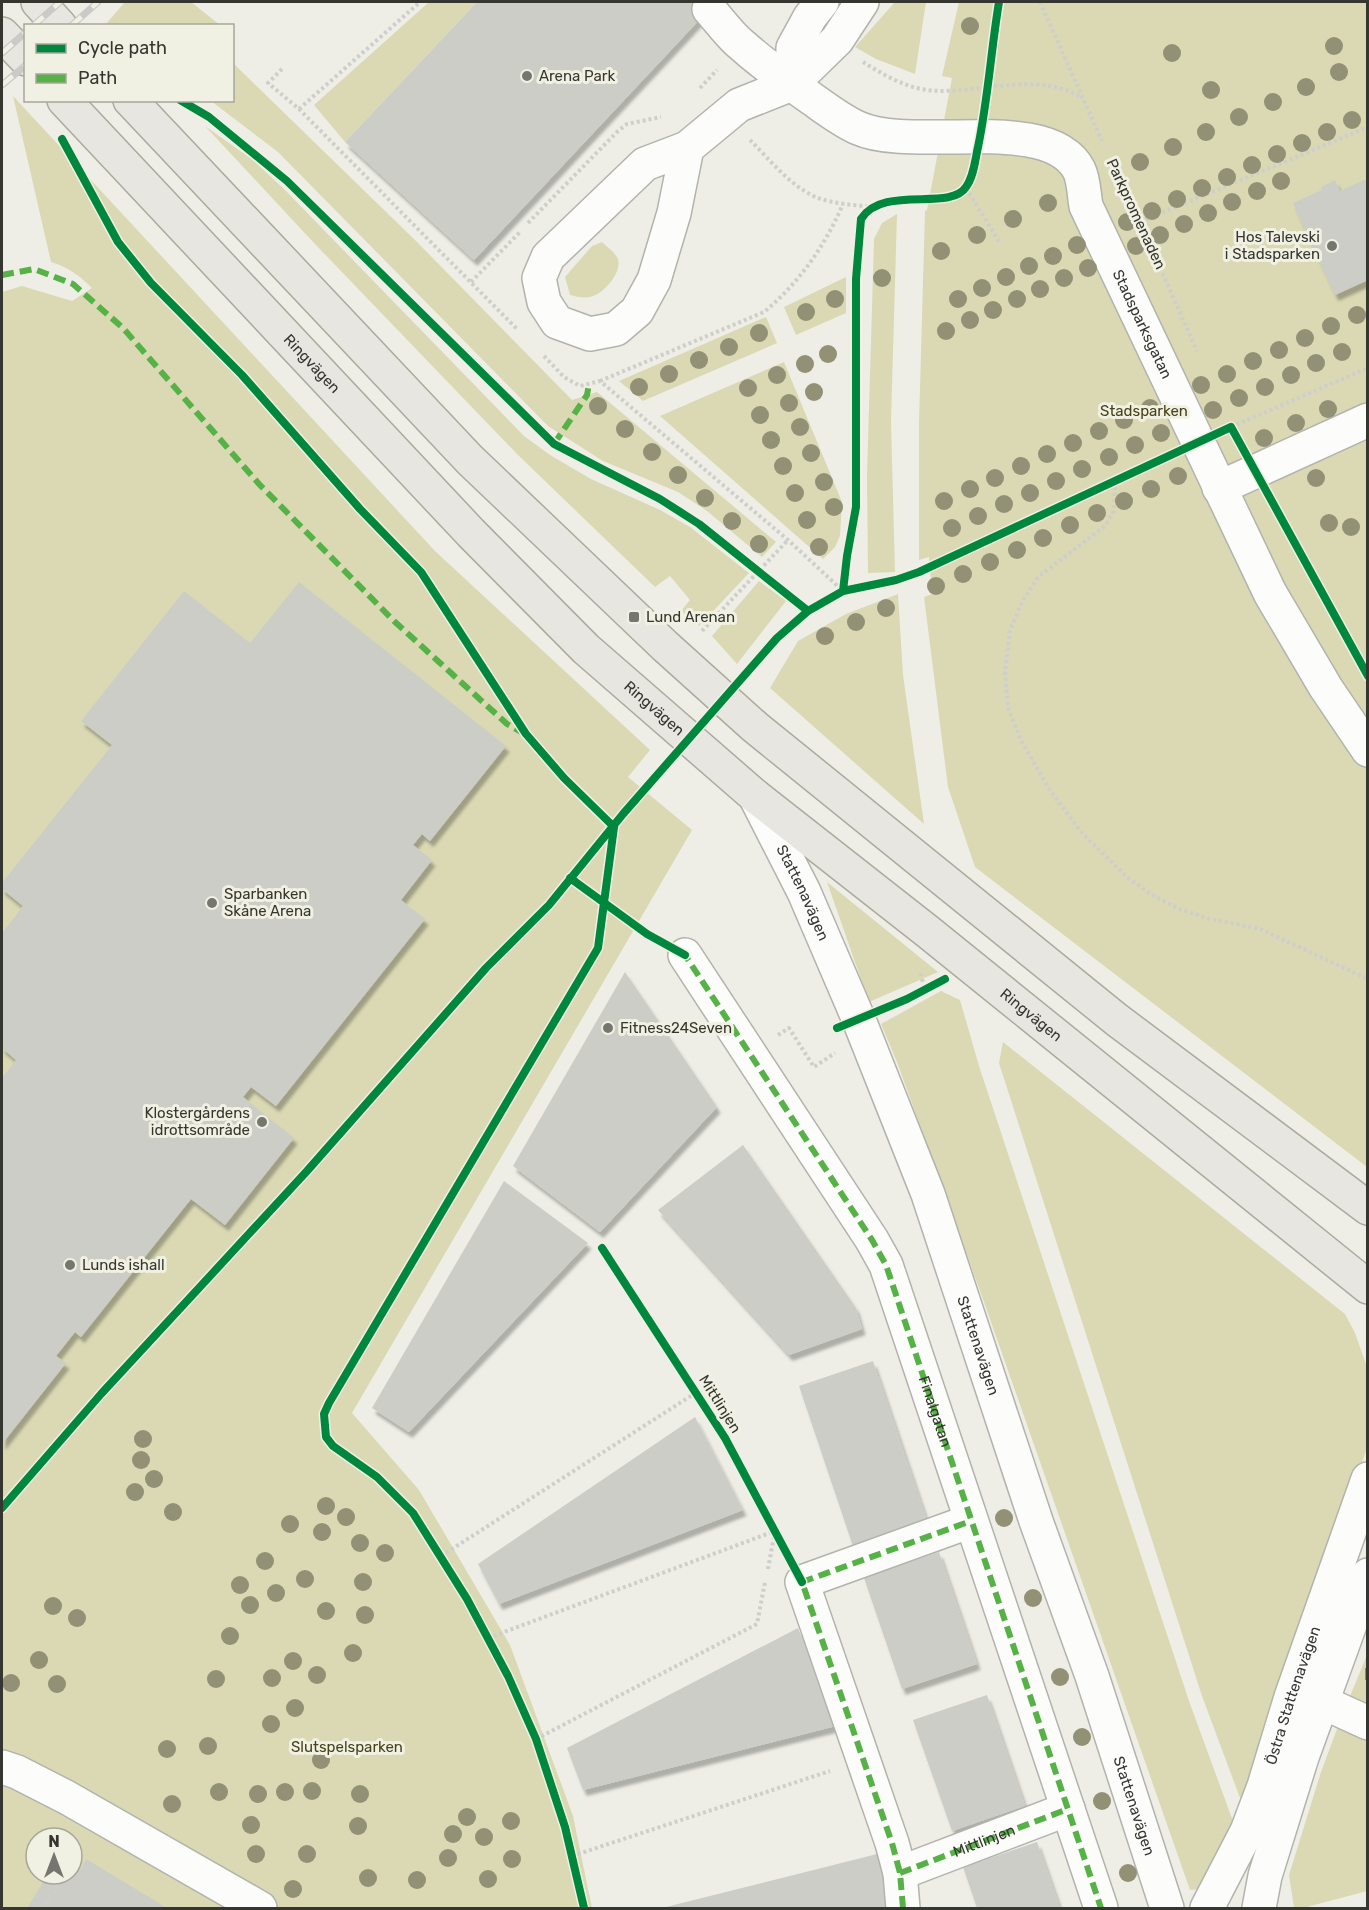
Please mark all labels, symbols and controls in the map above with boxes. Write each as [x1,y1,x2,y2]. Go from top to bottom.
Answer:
legend [24,24,234,102]
text: Cycle path [78,37,167,59]
text: Path [78,67,117,89]
place label: Arena Park [539,67,616,85]
marker: Arena Park [520,69,534,83]
street label: Parkpromenaden [1103,156,1169,272]
place label: Hos Talevski i Stadsparken [1225,228,1320,263]
marker: Hos Talevski i Stadsparken [1325,239,1339,253]
street label: Stadsparksgatan [1109,267,1176,382]
street label: Ringvägen [280,331,344,397]
park label: Stadsparken [1100,402,1188,420]
place label: Lund Arenan [646,608,735,626]
marker: Lund Arenan [627,610,641,624]
street label: Ringvägen [620,677,688,740]
street label: Stattenavägen [773,842,833,943]
place label: Sparbanken Skåne Arena [224,885,311,920]
marker: Sparbanken Skåne Arena [205,896,219,910]
street label: Ringvägen [997,985,1066,1045]
place label: Fitness24Seven [620,1019,732,1037]
marker: Fitness24Seven [601,1021,615,1035]
place label: Klostergårdens idrottsområde [144,1104,250,1139]
marker: Klostergårdens idrottsområde [255,1115,269,1129]
place label: Lunds ishall [82,1256,165,1274]
marker: Lunds ishall [63,1258,77,1272]
street label: Stattenavägen [953,1294,1003,1398]
street label: Mittlinjen [695,1372,745,1436]
street label: Finalgatan [915,1374,955,1449]
street label: Östra Stattenavägen [1262,1624,1324,1767]
park label: Slutspelsparken [291,1738,403,1756]
street label: Stattenavägen [1110,1754,1158,1858]
street label: Mittlinjen [951,1821,1018,1861]
north arrow [24,1826,84,1886]
text: N [48,1832,60,1851]

